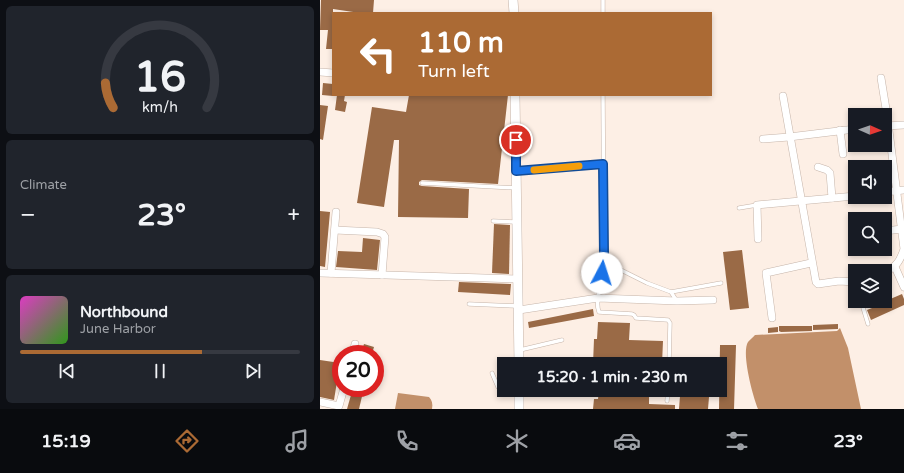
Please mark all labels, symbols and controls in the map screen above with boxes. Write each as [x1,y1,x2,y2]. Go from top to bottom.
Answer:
text: 110 m [418,26,504,60]
icon: left [352,28,404,80]
text: 16 [134,53,186,103]
text: Turn left [418,60,490,82]
text: km/h [142,99,178,116]
north arrow [848,108,892,152]
map controls [848,108,892,308]
pin [499,123,533,157]
icon: arrive [505,129,527,151]
button: sound [848,160,892,204]
text: Climate [20,177,67,193]
text: 23° [137,197,186,234]
text: − [20,202,36,228]
text: + [288,202,300,228]
button: search [848,212,892,256]
position arrow [581,252,623,294]
button: layers [848,264,892,308]
text: Northbound [80,303,168,321]
text: June Harbor [80,321,156,337]
speed limit sign: 20 [332,345,384,397]
icon: previous [56,360,78,382]
icon: pause [149,360,171,382]
icon: next [242,360,264,382]
text: 15:20 · 1 min · 230 m [537,368,687,386]
icon: directions [173,427,201,455]
icon: music [283,427,311,455]
icon: phone [393,427,421,455]
icon: climate [503,427,531,455]
icon: car [613,427,641,455]
icon: filters [723,427,751,455]
text: 15:19 [41,430,91,452]
text: 23° [833,430,863,452]

